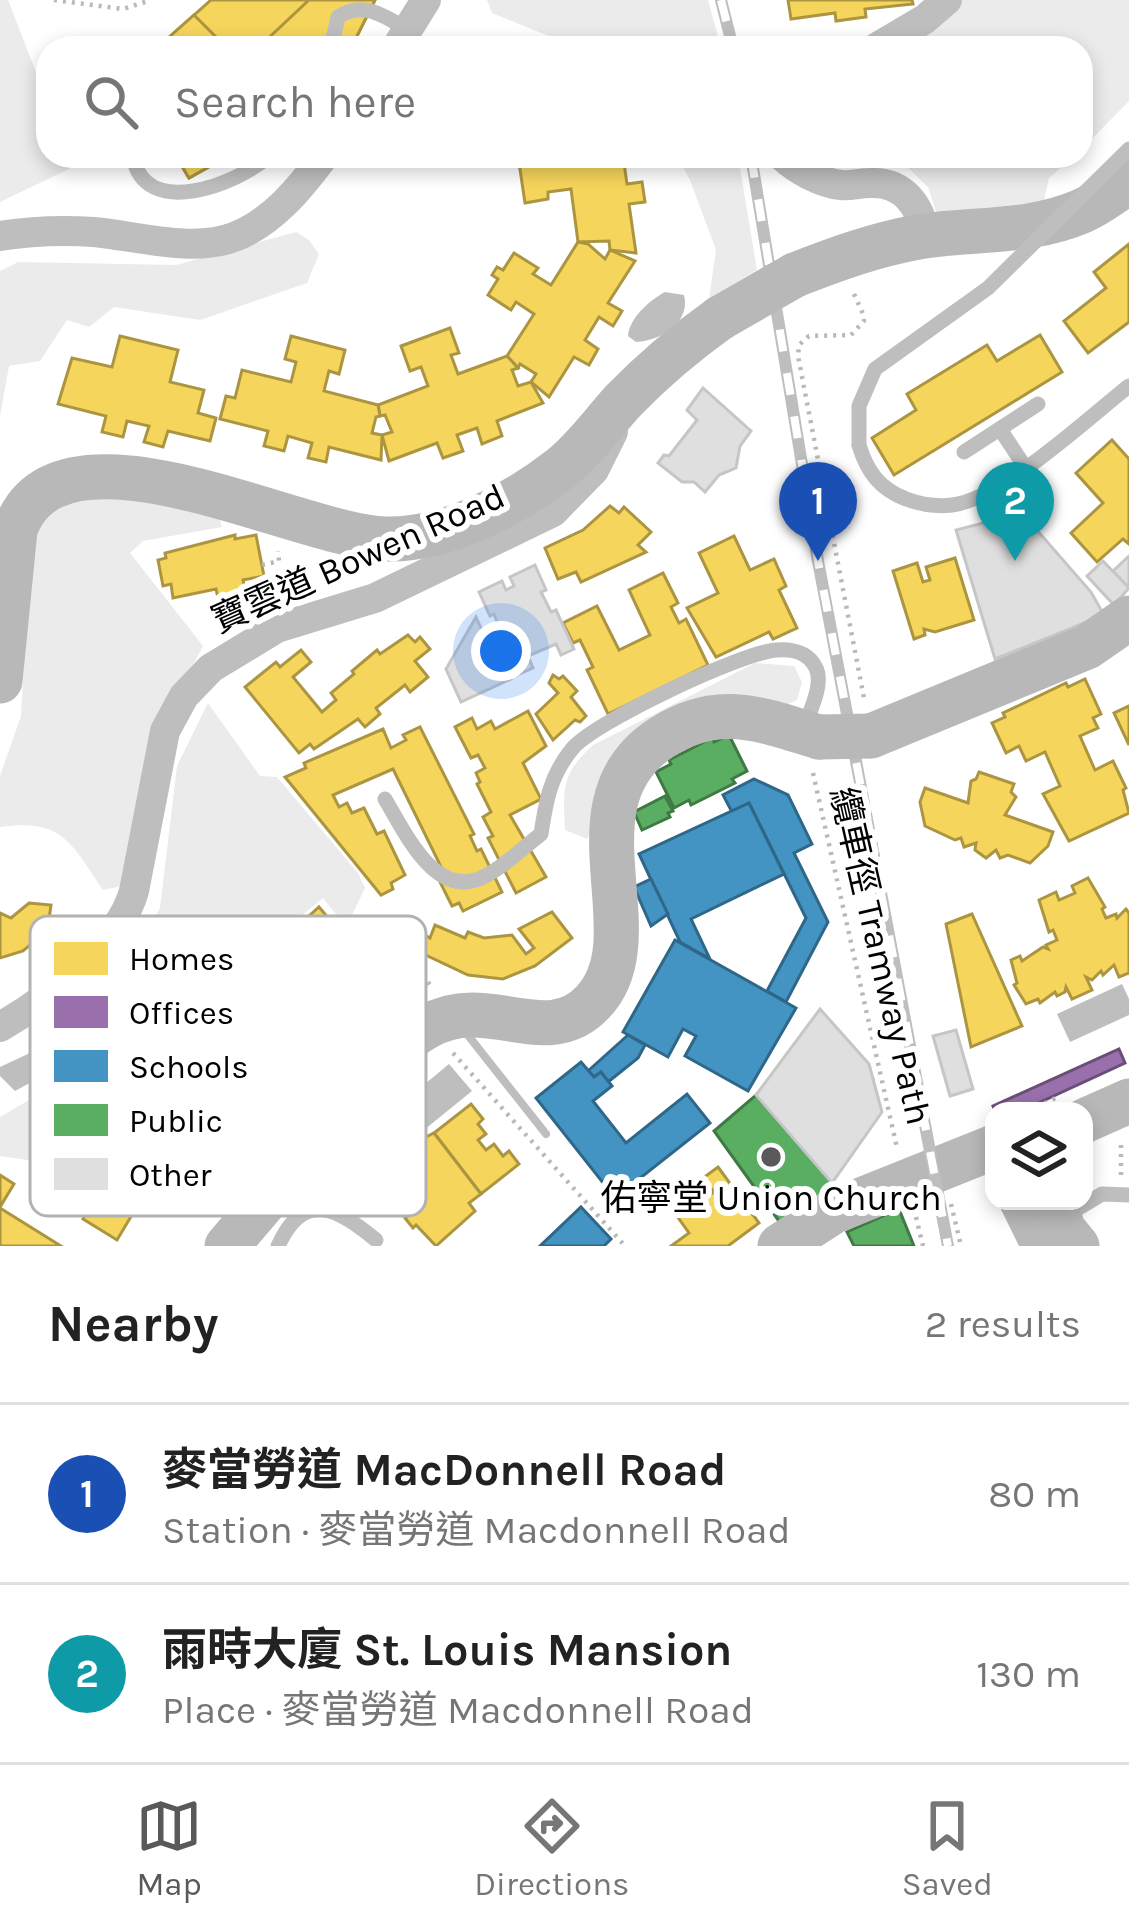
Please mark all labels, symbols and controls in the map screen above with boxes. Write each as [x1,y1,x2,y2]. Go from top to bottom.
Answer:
search box [36,36,1093,168]
icon: search [78,69,144,135]
text: Search here [174,76,416,128]
pin: 1 [779,462,857,561]
pin: 2 [976,462,1054,561]
street label: 寶雲道 Bowen Road [205,474,511,642]
your location [471,621,531,681]
street label: 纜車徑 Tramway Path [822,783,940,1129]
legend [30,916,426,1216]
text: Homes [129,940,234,978]
text: Offices [129,994,234,1032]
text: Schools [129,1048,249,1086]
text: Public [129,1102,223,1140]
map controls [985,1102,1093,1210]
button: layers [985,1102,1093,1210]
marker: 佑寧堂 Union Church [758,1144,784,1170]
text: Other [129,1156,212,1194]
place label: 佑寧堂 Union Church [600,1177,942,1219]
text: Nearby [48,1294,218,1354]
text: 2 results [925,1301,1081,1347]
text: 麥當勞道 MacDonnell Road [162,1444,726,1496]
text: 1 [80,1471,94,1517]
text: 80 m [988,1471,1081,1517]
text: Station · 麥當勞道 Macdonnell Road [162,1507,791,1553]
text: 雨時大廈 St. Louis Mansion [162,1624,732,1676]
text: 2 [75,1651,99,1697]
text: 130 m [976,1651,1081,1697]
text: Place · 麥當勞道 Macdonnell Road [162,1687,754,1733]
tab: Map [136,1793,202,1903]
tab: Directions [474,1793,629,1903]
tab: Saved [902,1793,993,1903]

